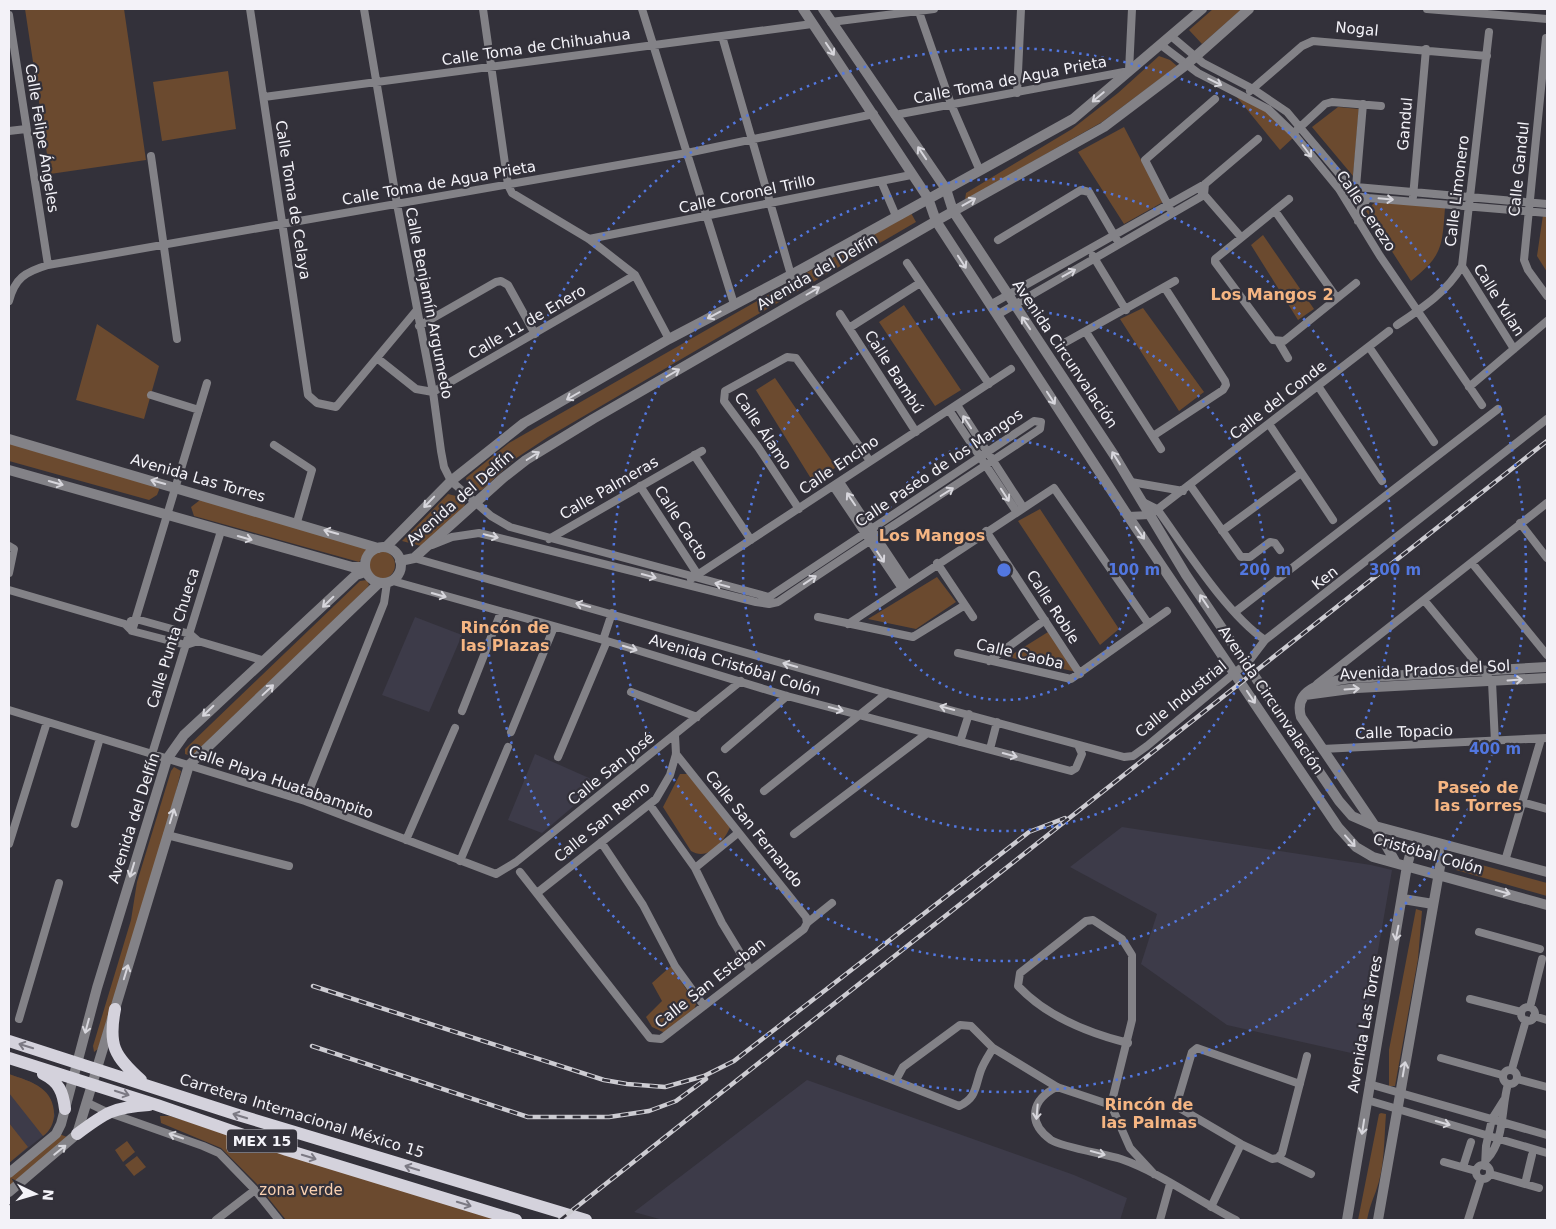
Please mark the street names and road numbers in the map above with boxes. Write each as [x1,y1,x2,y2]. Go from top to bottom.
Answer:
street label: Nogal [1335,18,1379,40]
street label: Calle Toma de Chihuahua [440,25,632,69]
street label: Calle Toma de Agua Prieta [912,52,1108,108]
street label: Calle Felipe Ángeles [21,62,64,214]
street label: Gandul [1394,97,1416,151]
street label: Calle Toma de Celaya [272,119,314,281]
street label: Calle Gandul [1505,121,1533,217]
street label: Calle Limonero [1441,134,1473,248]
street label: Calle Toma de Agua Prieta [341,157,537,209]
street label: Calle Cerezo [1332,167,1400,255]
street label: Calle Coronel Trillo [677,171,817,217]
street label: Calle Benjamín Argumedo [402,205,456,401]
street label: Avenida del Delfín [754,230,880,314]
street label: Calle Yulan [1470,261,1528,339]
street label: Avenida Circunvalación [1009,276,1121,432]
street label: Calle 11 de Enero [465,281,589,363]
street label: Calle Bambú [861,327,927,417]
street label: Calle del Conde [1226,357,1330,443]
street label: Calle Álamo [731,388,796,473]
street label: Calle Paseo de los Mangos [852,405,1026,531]
street label: Calle Encino [796,432,882,498]
street label: Avenida del Delfín [403,447,517,549]
street label: Avenida Las Torres [129,450,268,506]
street label: Calle Palmeras [557,452,662,523]
street label: Calle Cacto [650,482,712,564]
street label: Ken [1308,562,1342,594]
street label: Calle Punta Chueca [143,566,203,710]
street label: Calle Roble [1023,567,1083,647]
street label: Avenida Circunvalación [1215,622,1327,778]
street label: Avenida Cristóbal Colón [647,630,823,700]
street label: Calle Caoba [974,635,1066,673]
street label: Calle Industrial [1132,657,1230,741]
street label: Avenida Prados del Sol [1339,657,1511,683]
street label: Calle Topacio [1355,721,1453,743]
street label: Calle San José [564,729,658,809]
street label: Calle Playa Huatabampito [186,742,376,822]
street label: Avenida del Delfín [104,750,164,886]
street label: Calle San Fernando [701,767,807,891]
street label: Calle San Remo [551,778,653,866]
street label: Cristóbal Colón [1371,830,1485,878]
street label: Calle San Esteban [651,934,769,1032]
street label: Avenida Las Torres [1344,954,1386,1094]
street label: Carretera Internacional México 15 [177,1070,427,1162]
road number: MEX 15 [227,1130,297,1152]

